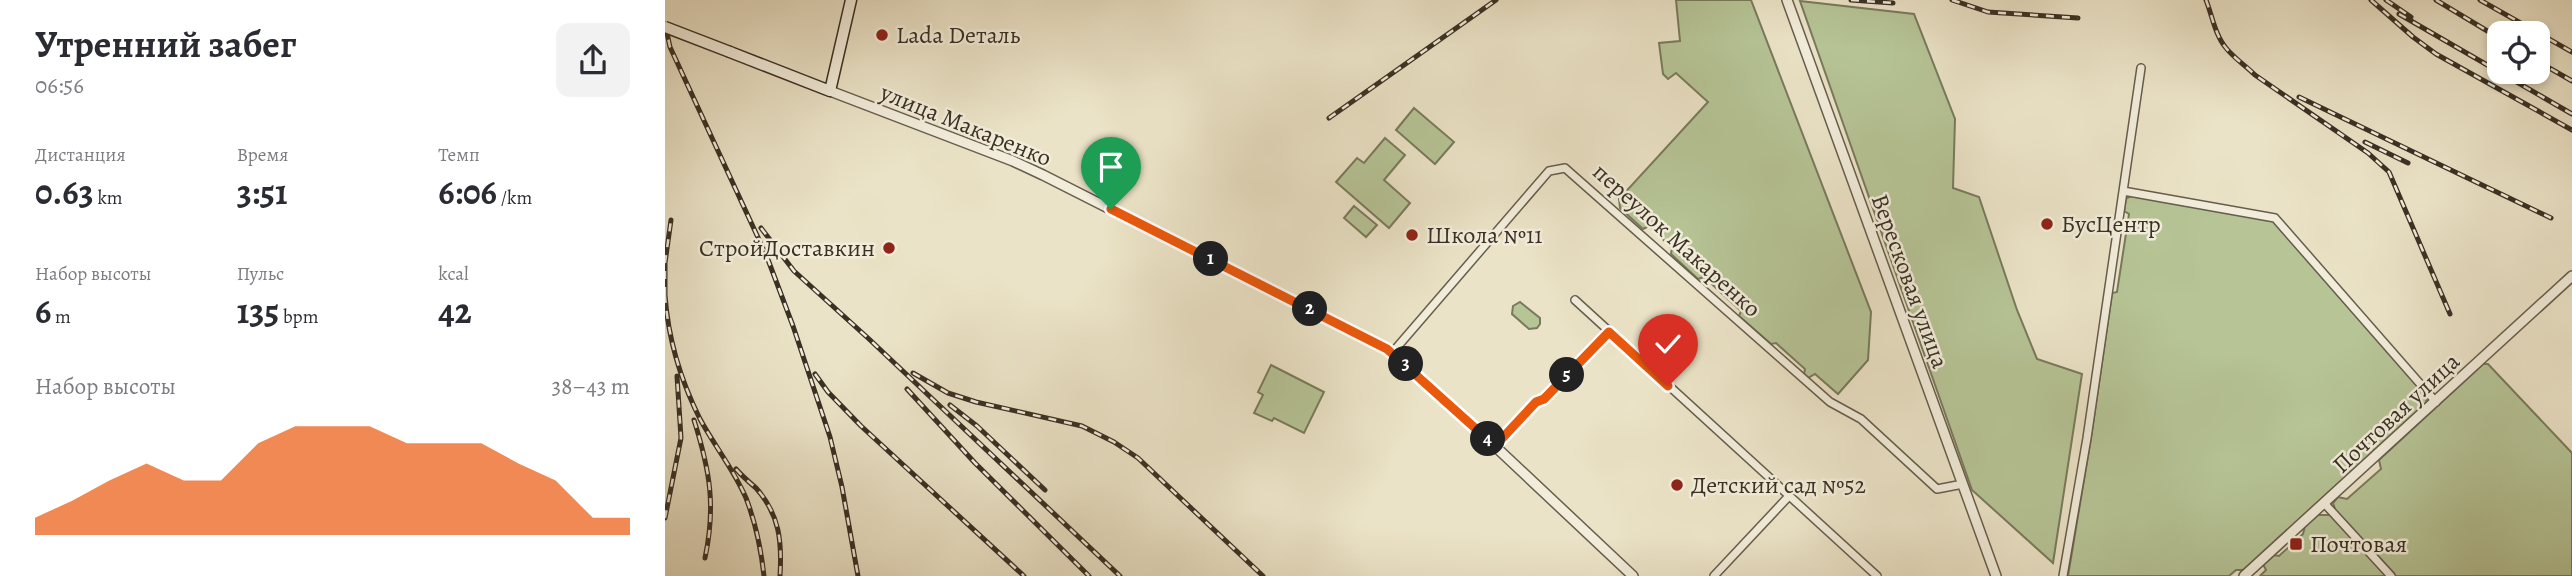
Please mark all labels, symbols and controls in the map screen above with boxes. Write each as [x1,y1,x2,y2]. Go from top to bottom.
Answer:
text: Утренний забег [35,18,296,70]
place label: Lada Dеталь [896,19,1021,51]
map controls [2487,21,2550,84]
button: locate [2487,21,2550,84]
button: share [556,23,630,97]
marker: Lada Dеталь [874,27,890,43]
text: 06:56 [35,70,84,101]
street label: улица Макаренко [875,76,1056,174]
pin [1081,137,1141,209]
text: Дистанция [35,142,126,168]
text: Время [237,142,288,168]
text: Темп [438,142,480,168]
icon: arrive [1092,148,1130,186]
street label: переулок Макаренко [1586,156,1768,324]
text: 0.63 [35,168,94,216]
text: 3:51 [237,168,288,216]
text: 6:06 [438,168,497,216]
text: km [94,185,123,211]
text: /km [497,185,532,211]
street label: Вересковая улица [1864,189,1956,373]
place label: БусЦентр [2061,208,2161,240]
marker: БусЦентр [2039,216,2055,232]
place label: Школа №11 [1426,219,1542,251]
marker: Школа №11 [1404,227,1420,243]
place label: СтройДоставкин [699,232,875,264]
marker: СтройДоставкин [881,240,897,256]
pin: 1 [1193,242,1229,276]
text: 1 [1207,245,1214,271]
text: Набор высоты [35,261,151,287]
text: Пульс [237,261,284,287]
text: kcal [438,261,469,287]
text: 6 [35,287,51,335]
text: 135 [237,287,279,335]
text: 42 [438,287,472,335]
pin: 2 [1293,292,1327,326]
text: 2 [1305,295,1314,321]
text: m [51,304,71,330]
text: bpm [279,304,318,330]
pin [1638,314,1698,386]
icon: check [1649,325,1687,363]
pin: 3 [1389,346,1423,382]
street label: Почтовая улица [2325,346,2467,480]
text: 3 [1401,350,1410,376]
pin: 5 [1549,358,1585,392]
text: 5 [1562,361,1571,387]
text: Набор высоты [35,371,176,402]
text: 38–43 m [552,371,630,402]
pin: 4 [1471,422,1505,457]
text: 4 [1483,425,1492,451]
place label: Детский сад №52 [1691,469,1866,501]
marker: Детский сад №52 [1669,477,1685,493]
place label: Почтовая [2310,528,2407,560]
marker: Почтовая [2288,536,2304,552]

